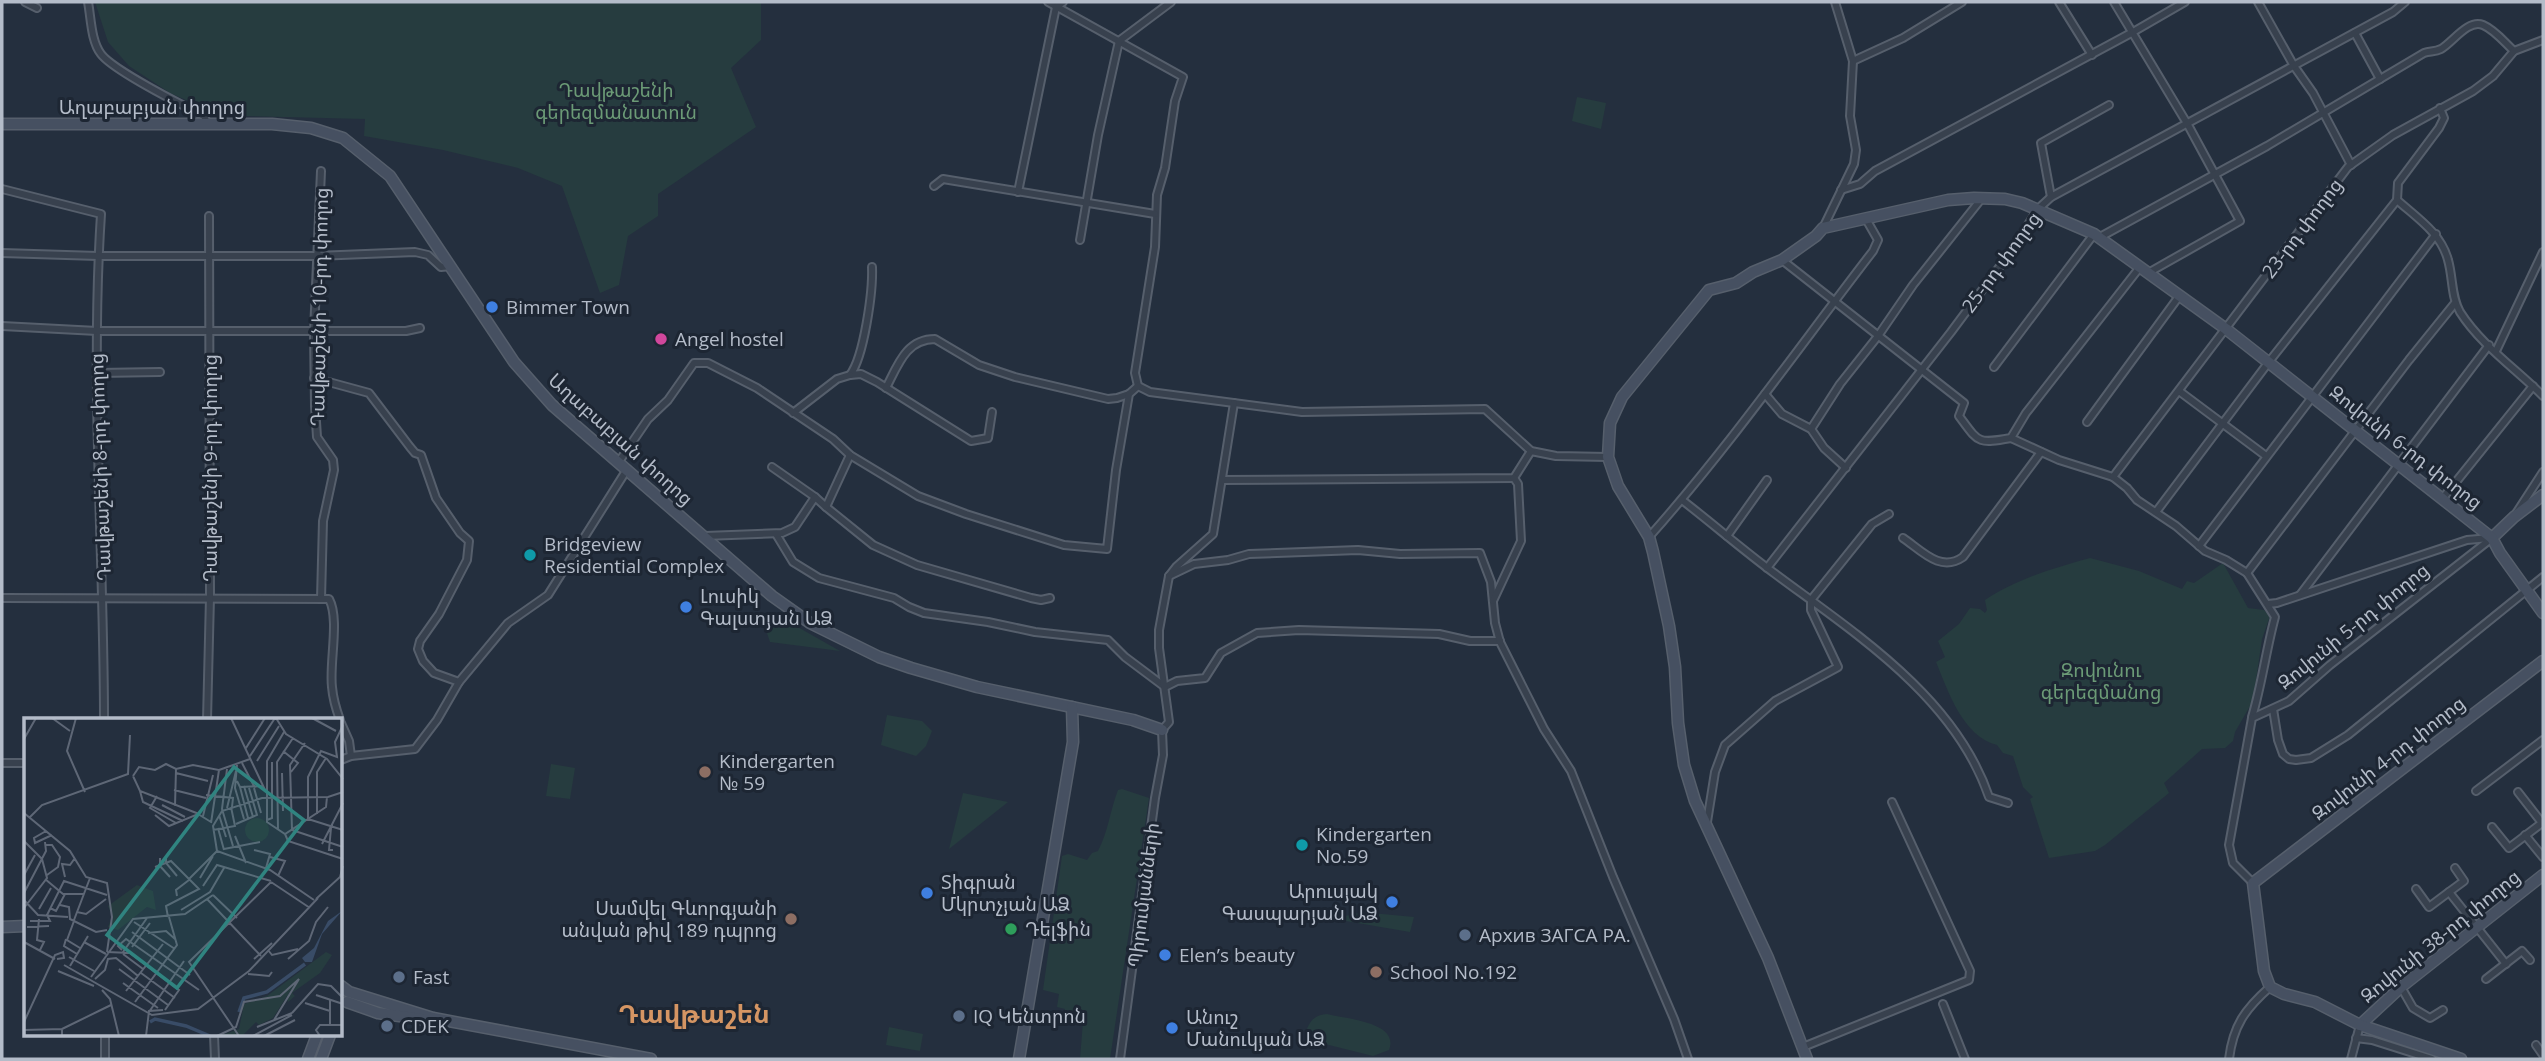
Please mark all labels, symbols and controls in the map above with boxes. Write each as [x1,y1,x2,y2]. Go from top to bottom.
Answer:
park label: Դավթաշենի գերեզմանատուն [535,77,697,125]
street label: Աղաբաբյան փողոց [59,94,245,120]
street label: 23-րդ փողոց [2256,173,2348,283]
street label: Դավթաշենի 10-րդ փողոց [304,187,334,427]
street label: 25-րդ փողոց [1956,206,2046,318]
place label: Bimmer Town [506,294,630,320]
marker: Bimmer Town [484,299,500,315]
place label: Angel hostel [675,326,784,352]
marker: Angel hostel [653,331,669,347]
street label: Դավթաշենի 8-րդ փողոց [83,353,117,581]
street label: Դավթաշենի 9-րդ փողոց [197,354,223,582]
street label: Աղաբաբյան փողոց [543,367,699,511]
street label: Զովունի 6-րդ փողոց [2324,379,2488,515]
place label: Bridgeview Residential Complex [544,531,724,579]
marker: Bridgeview Residential Complex [522,547,538,563]
street label: Զովունի 5-րդ փողոց [2272,557,2434,695]
place label: Լուսիկ Գալստյան ԱՁ [700,583,833,631]
marker: Լուսիկ Գալստյան ԱՁ [678,599,694,615]
park label: Զովունու գերեզմանոց [2041,657,2161,705]
street label: Զովունի 4-րդ փողոց [2306,690,2470,826]
inset map [24,718,343,1036]
place label: Kindergarten № 59 [719,748,835,796]
marker: Kindergarten № 59 [697,764,713,780]
street label: Պիրումյանների [1121,821,1165,969]
place label: Kindergarten No.59 [1316,821,1432,869]
marker: Kindergarten No.59 [1294,837,1310,853]
street label: Զովունի 38-րդ փողոց [2355,863,2525,1009]
place label: Տիգրան Մկրտչյան ԱՁ [941,869,1070,917]
place label: Արուսյակ Գասպարյան ԱՁ [1222,878,1378,926]
marker: Տիգրան Մկրտչյան ԱՁ [919,885,935,901]
marker: Արուսյակ Գասպարյան ԱՁ [1384,894,1400,910]
place label: Սամվել Գևորգյանի անվան թիվ 189 դպրոց [561,895,777,943]
marker: Սամվել Գևորգյանի անվան թիվ 189 դպրոց [783,911,799,927]
place label: Դելֆին [1025,916,1091,942]
marker: Դելֆին [1003,921,1019,937]
place label: Архив ЗАГСА РА. [1479,922,1631,948]
marker: Архив ЗАГСА РА. [1457,927,1473,943]
place label: Elen’s beauty [1179,942,1295,968]
marker: Elen’s beauty [1157,947,1173,963]
place label: School No.192 [1390,959,1517,985]
place label: Fast [413,964,449,990]
marker: School No.192 [1368,964,1384,980]
marker: Fast [391,969,407,985]
district label: Դավթաշեն [618,995,770,1031]
place label: IQ Կենտրոն [973,1003,1086,1029]
place label: Անուշ Մանուկյան ԱՁ [1186,1004,1325,1052]
marker: IQ Կենտրոն [951,1008,967,1024]
place label: CDEK [401,1013,449,1039]
marker: CDEK [379,1018,395,1034]
marker: Անուշ Մանուկյան ԱՁ [1164,1020,1180,1036]

